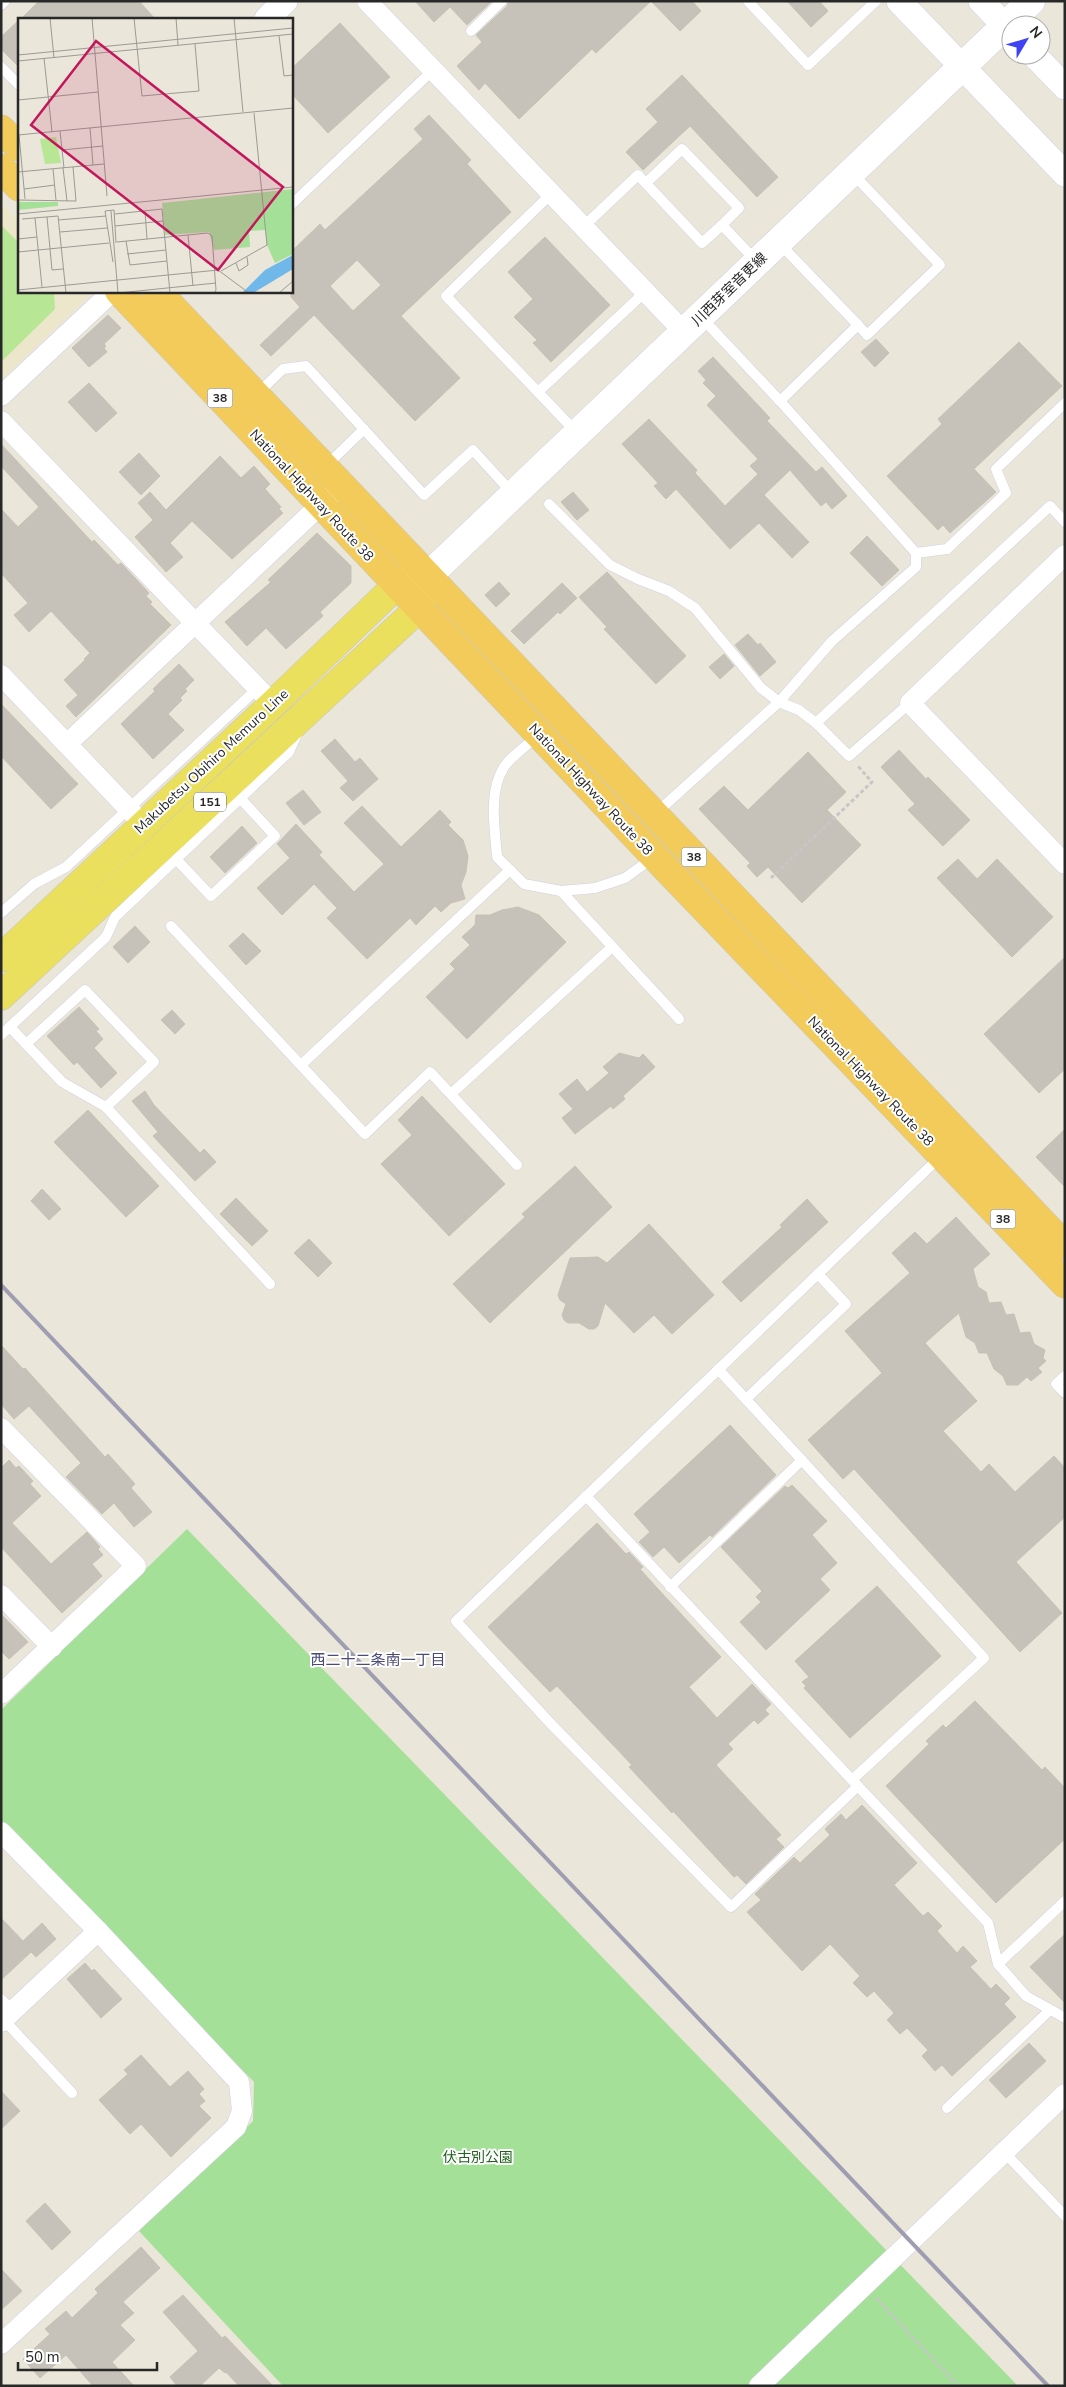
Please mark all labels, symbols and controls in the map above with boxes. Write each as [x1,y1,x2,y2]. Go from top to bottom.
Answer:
north arrow [1001,15,1051,65]
inset map [18,18,292,292]
text: N [1025,22,1047,42]
street label: 川西芽室音更線 [688,248,771,330]
road number: 38 [208,388,232,408]
street label: National Highway Route 38 [245,425,378,565]
street label: Makubetsu Obihiro Memuro Line [130,685,293,838]
street label: National Highway Route 38 [524,719,657,859]
road number: 151 [194,792,226,812]
road number: 38 [682,848,706,866]
street label: National Highway Route 38 [803,1012,938,1151]
road number: 38 [990,1210,1016,1228]
district label: 西二十二条南一丁目 [310,1650,446,1670]
park label: 伏古別公園 [443,2148,513,2167]
scale bar [18,2340,156,2372]
text: 50 m [25,2347,60,2367]

